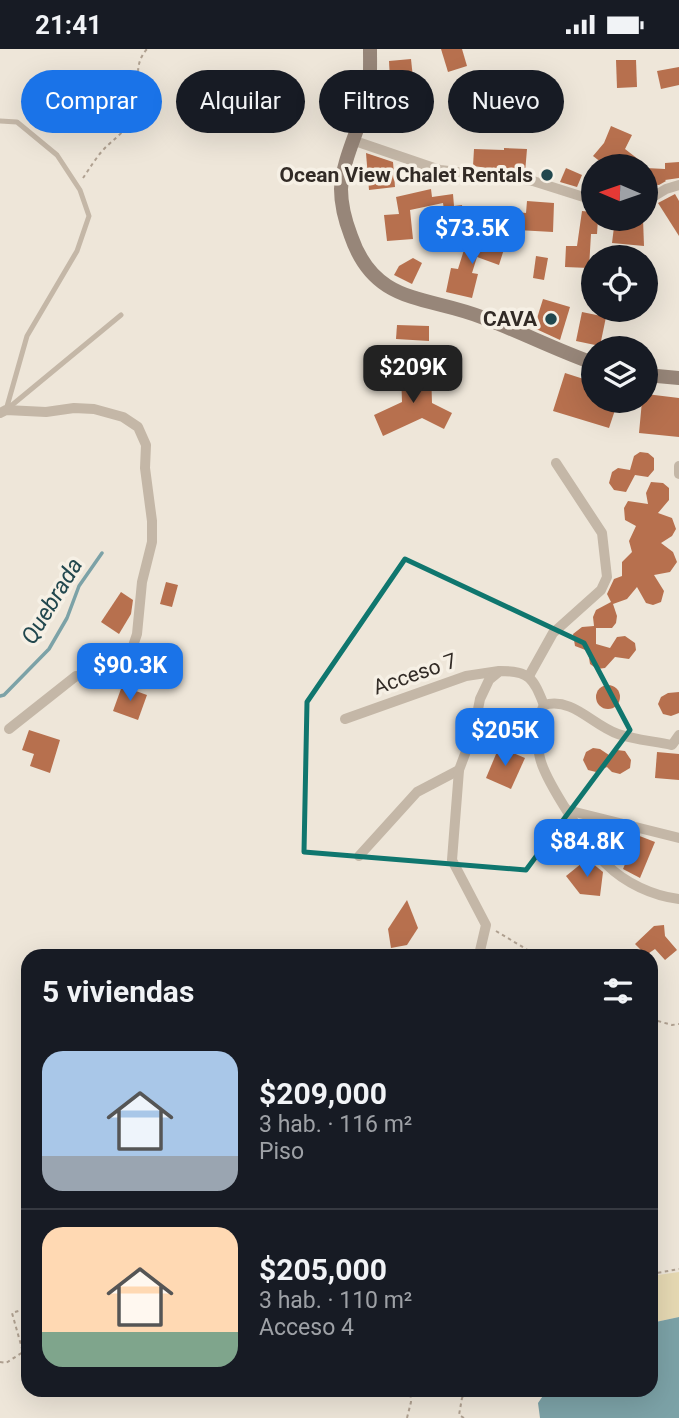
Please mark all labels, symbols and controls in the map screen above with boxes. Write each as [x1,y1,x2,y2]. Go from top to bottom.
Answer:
text: 21:41 [35,10,102,40]
chip: Comprar [21,70,162,133]
chip: Alquilar [176,70,305,133]
chip: Filtros [319,70,434,133]
chip: Nuevo [448,70,564,133]
north arrow [581,154,658,231]
map controls [581,154,658,413]
place label: Ocean View Chalet Rentals [280,163,533,187]
marker: Ocean View Chalet Rentals [539,167,555,183]
pin: $73.5K [415,207,529,266]
text: $73.5K [435,215,509,242]
button: locate [581,245,658,322]
place label: CAVA [483,307,538,331]
marker: CAVA [543,311,559,327]
button: layers [581,336,658,413]
pin: $209K [364,345,462,405]
text: $209K [379,354,447,381]
water label: Quebrada [16,553,88,649]
pin: $90.3K [73,643,187,703]
street label: Acceso 7 [370,649,460,699]
text: $90.3K [93,652,167,679]
pin: $205K [456,709,554,768]
text: $205K [471,717,539,744]
pin: $84.8K [530,819,644,879]
text: $84.8K [550,828,624,855]
icon: filters [599,972,637,1010]
text: 5 viviendas [42,974,194,1009]
text: $209,000 [259,1076,387,1111]
icon: home [98,1079,182,1163]
text: 3 hab. · 116 m² [259,1111,412,1138]
text: Piso [259,1138,304,1165]
text: $205,000 [259,1252,387,1287]
icon: home [98,1255,182,1339]
text: 3 hab. · 110 m² [259,1287,412,1314]
text: Acceso 4 [259,1314,354,1341]

